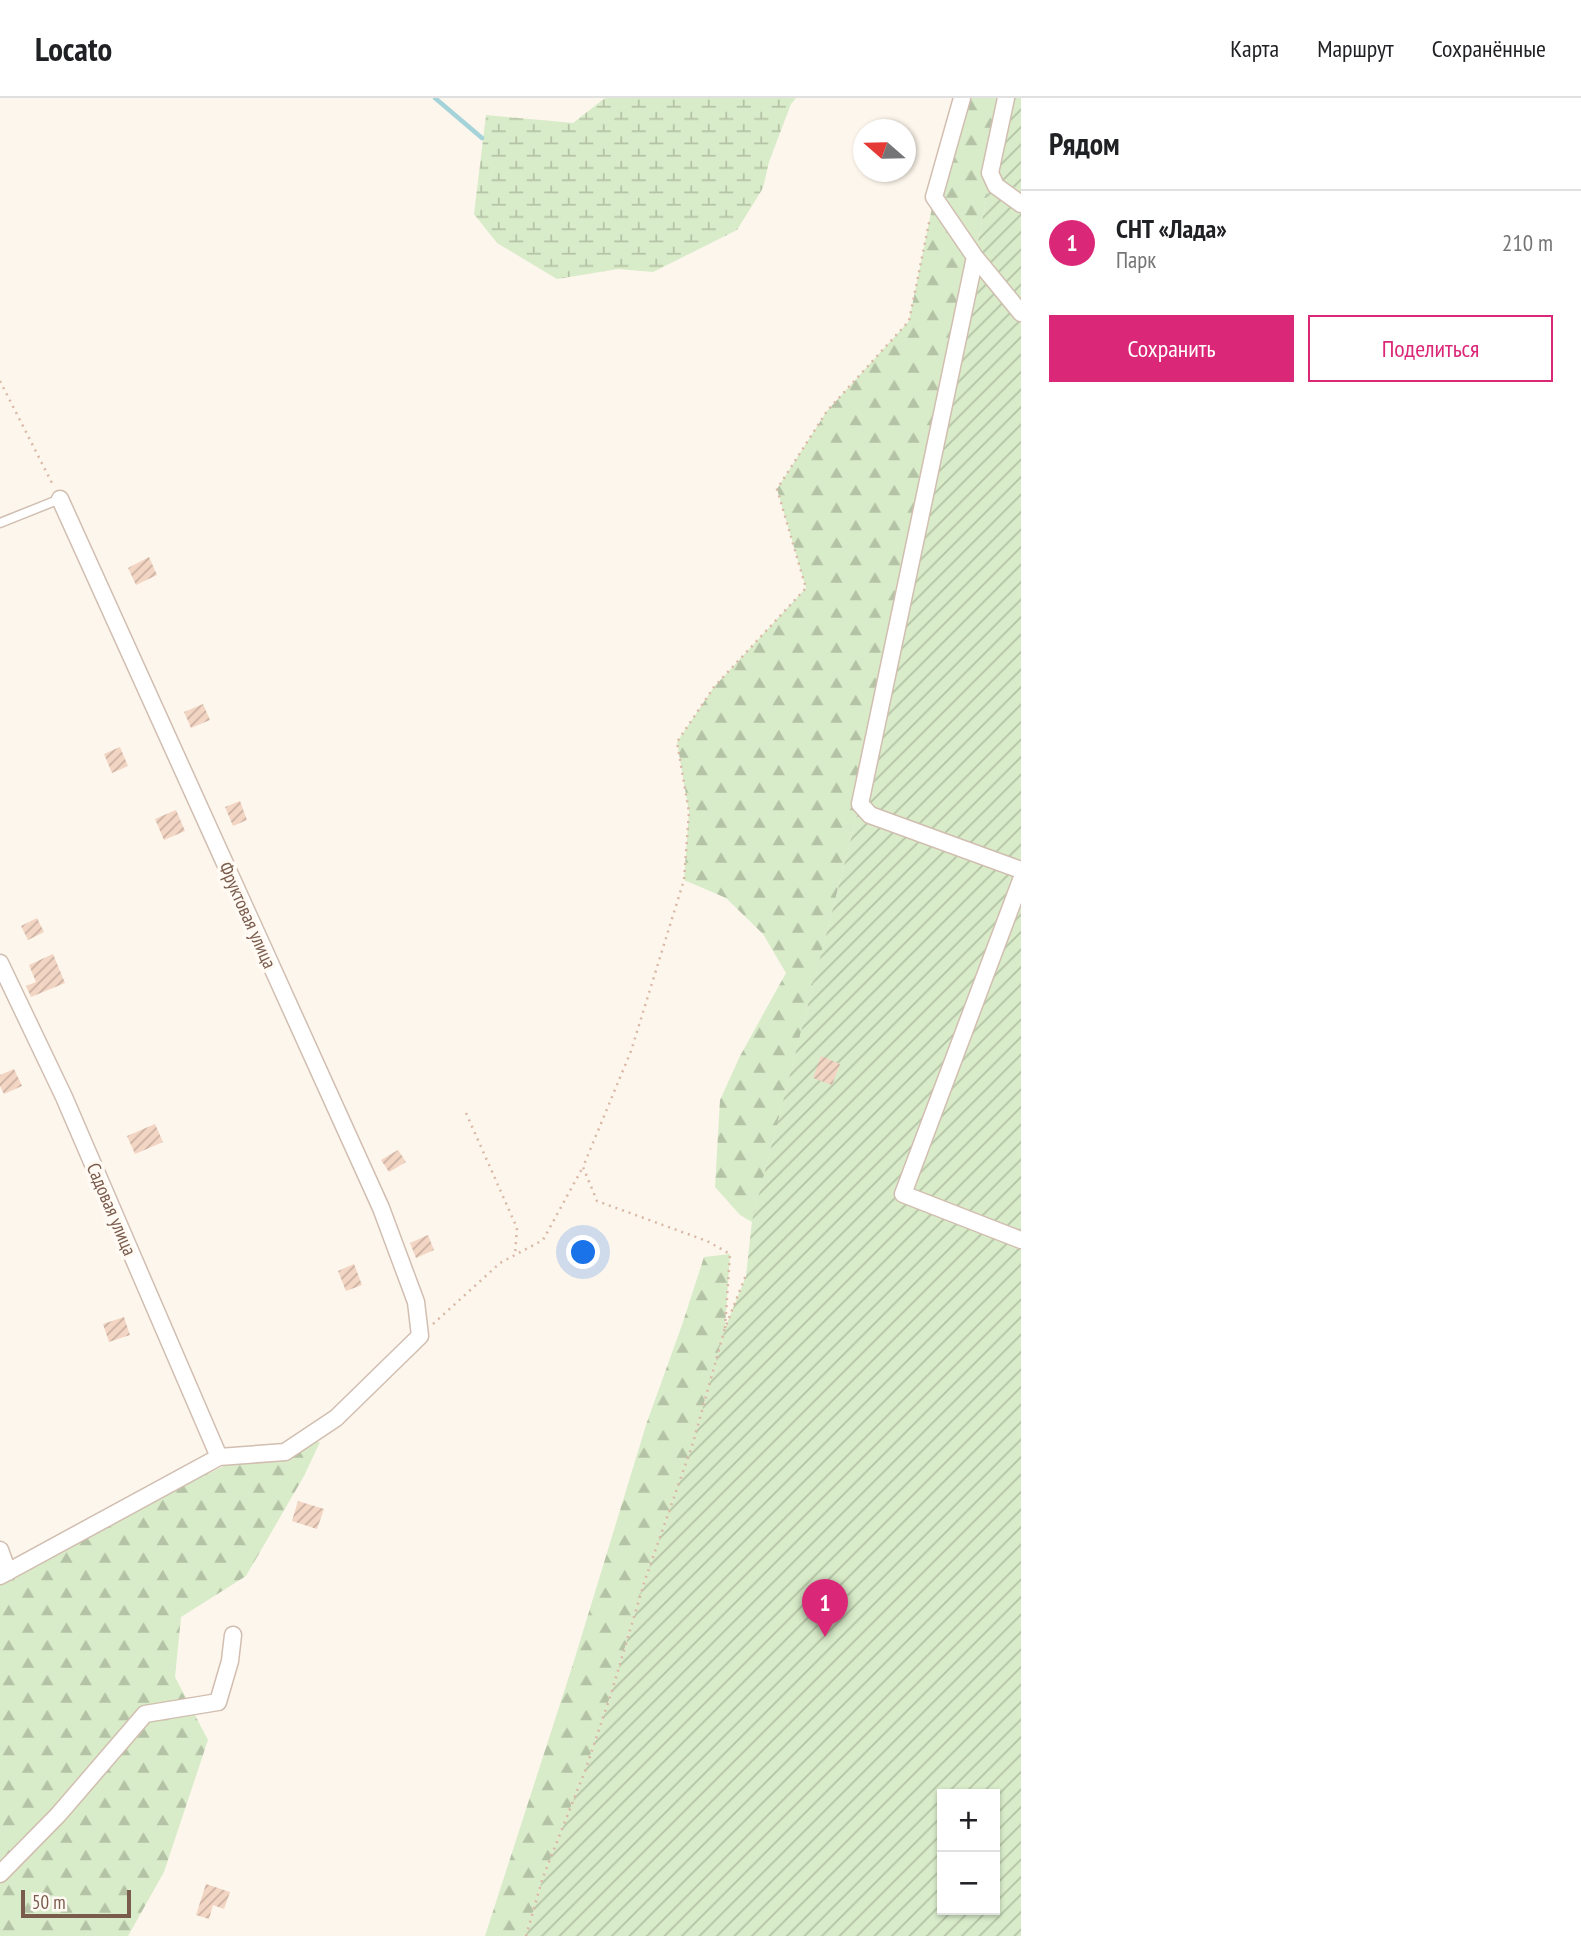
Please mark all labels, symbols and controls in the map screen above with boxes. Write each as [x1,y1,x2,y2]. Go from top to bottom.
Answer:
text: Locato [35,27,112,70]
text: Карта [1230,33,1279,64]
text: Маршрут [1317,33,1394,64]
text: Сохранённые [1432,33,1546,64]
north arrow [853,119,916,182]
text: Рядом [1049,124,1120,163]
text: СНТ «Лада» [1116,212,1227,245]
text: 1 [1067,228,1078,257]
text: 210 m [1502,228,1553,257]
text: Парк [1116,245,1156,274]
button: Сохранить [1049,315,1294,382]
button: Поделиться [1308,315,1553,382]
street label: Фруктовая улица [214,858,282,972]
street label: Садовая улица [82,1159,142,1259]
your location [566,1235,600,1269]
pin: 1 [802,1579,848,1637]
map controls [937,1789,1000,1915]
button: + [937,1789,1000,1852]
button: − [937,1852,1000,1915]
scale bar [21,1887,131,1919]
text: 50 m [32,1890,66,1914]

